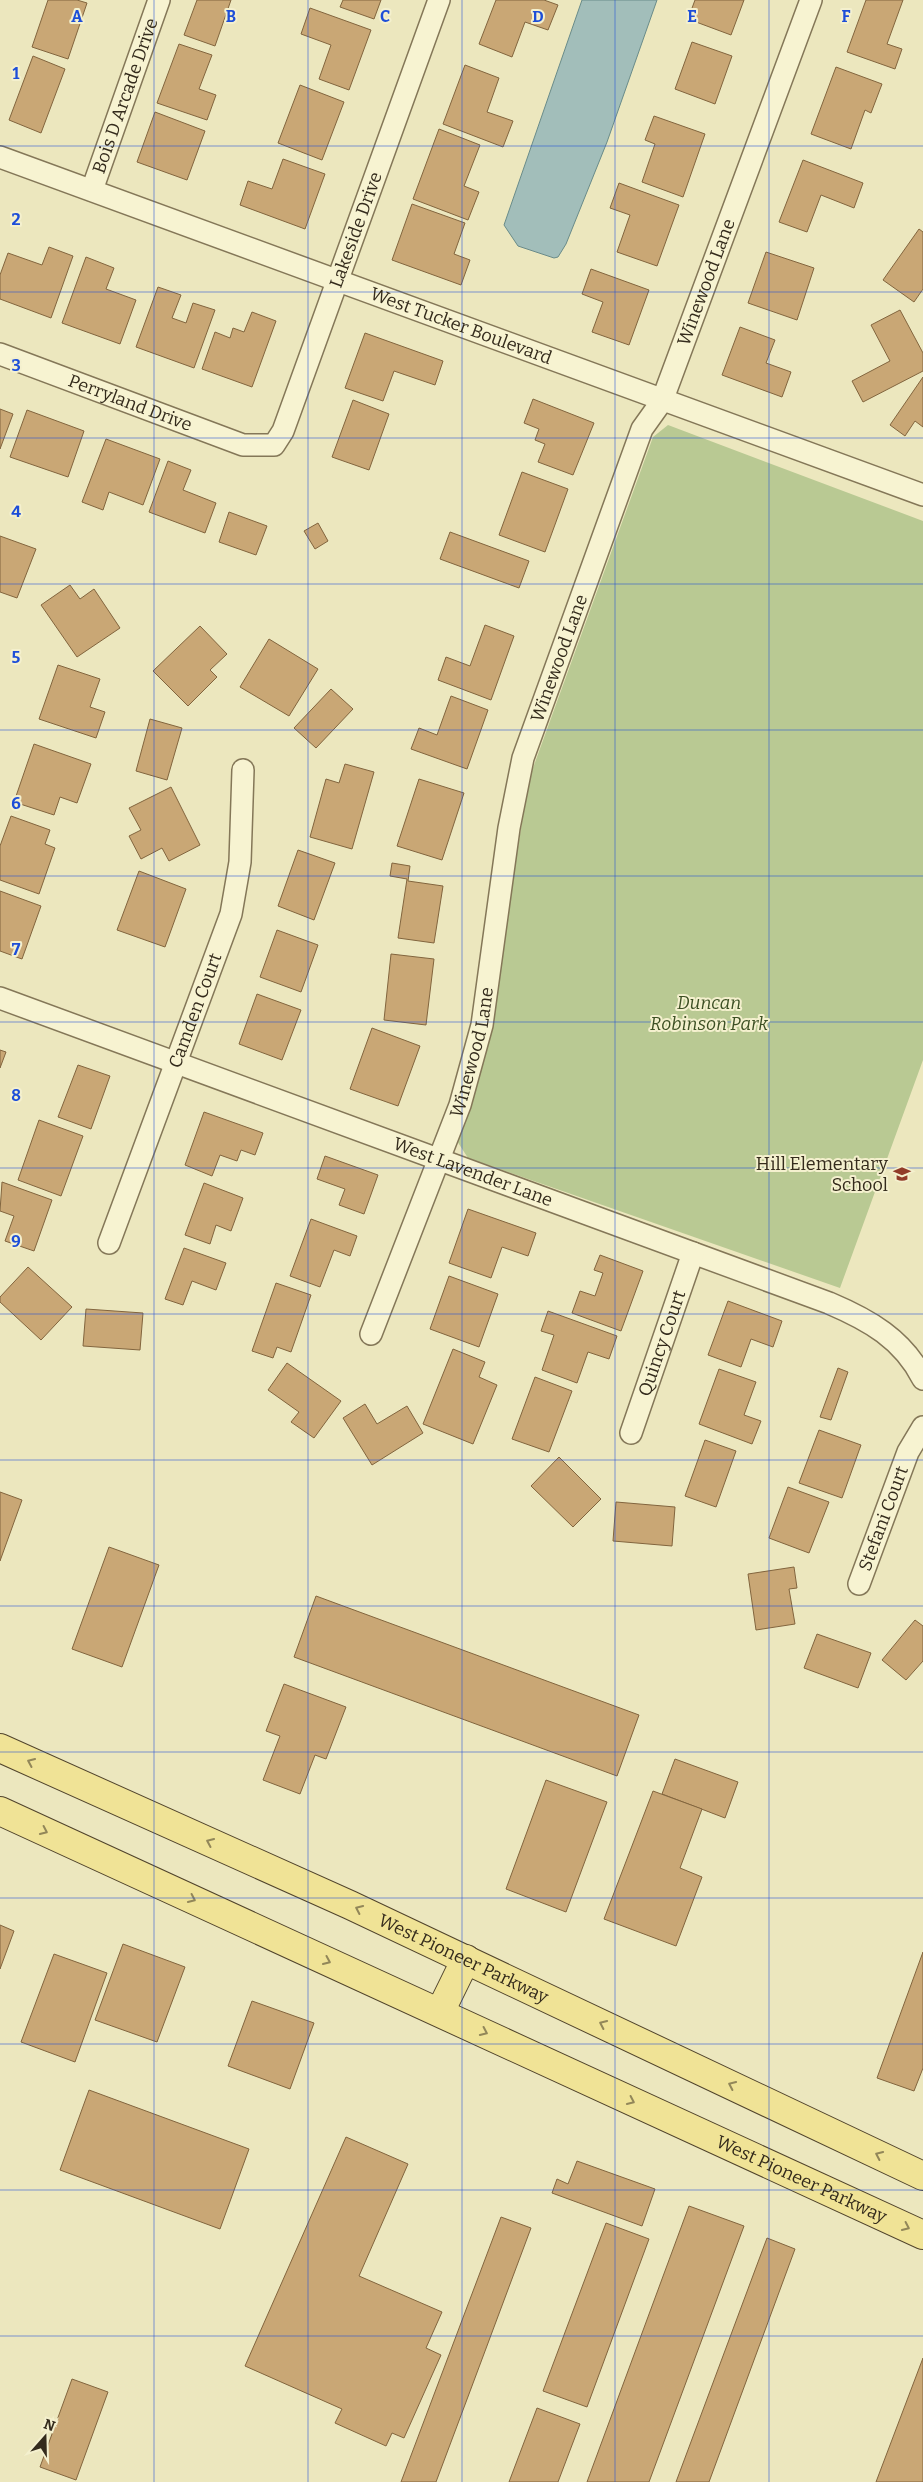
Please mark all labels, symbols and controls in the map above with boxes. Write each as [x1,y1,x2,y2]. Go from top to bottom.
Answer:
text: A [71,7,83,26]
text: B [226,7,236,26]
text: C [380,7,390,26]
text: D [532,7,544,26]
text: E [687,7,697,26]
text: F [842,7,851,26]
street label: Bois D Arcade Drive [88,15,163,176]
text: 1 [13,64,20,83]
street label: Lakeside Drive [325,169,387,291]
text: 2 [11,210,21,229]
street label: Winewood Lane [673,216,740,349]
street label: West Tucker Boulevard [367,283,555,369]
text: 3 [11,356,21,375]
street label: Perryland Drive [65,370,195,436]
text: 4 [11,502,21,521]
street label: Winewood Lane [526,592,592,725]
text: 5 [12,648,21,667]
text: 6 [11,794,21,813]
text: 7 [12,940,21,959]
street label: Camden Court [164,949,227,1071]
street label: Winewood Lane [445,986,498,1121]
park label: Duncan Robinson Park [650,992,768,1035]
text: 8 [11,1086,21,1105]
street label: West Lavender Lane [390,1133,556,1211]
place label: Hill Elementary School [756,1153,888,1196]
school or university icon: Hill Elementary School [892,1164,912,1184]
text: 9 [11,1232,21,1251]
street label: Quincy Court [634,1287,690,1399]
street label: Stefani Court [854,1462,913,1574]
one-way arrow [27,1758,36,1769]
one-way arrow [39,1825,48,1836]
one-way arrow [206,1838,215,1849]
one-way arrow [187,1893,196,1903]
one-way arrow [355,1905,364,1915]
street label: West Pioneer Parkway [375,1909,552,2008]
one-way arrow [322,1954,331,1965]
one-way arrow [599,2020,608,2030]
one-way arrow [479,2026,488,2036]
one-way arrow [728,2081,737,2091]
one-way arrow [626,2095,635,2105]
street label: West Pioneer Parkway [713,2130,891,2228]
one-way arrow [875,2151,884,2161]
one-way arrow [901,2221,910,2232]
north arrow [20,2412,70,2462]
text: N [41,2415,57,2435]

